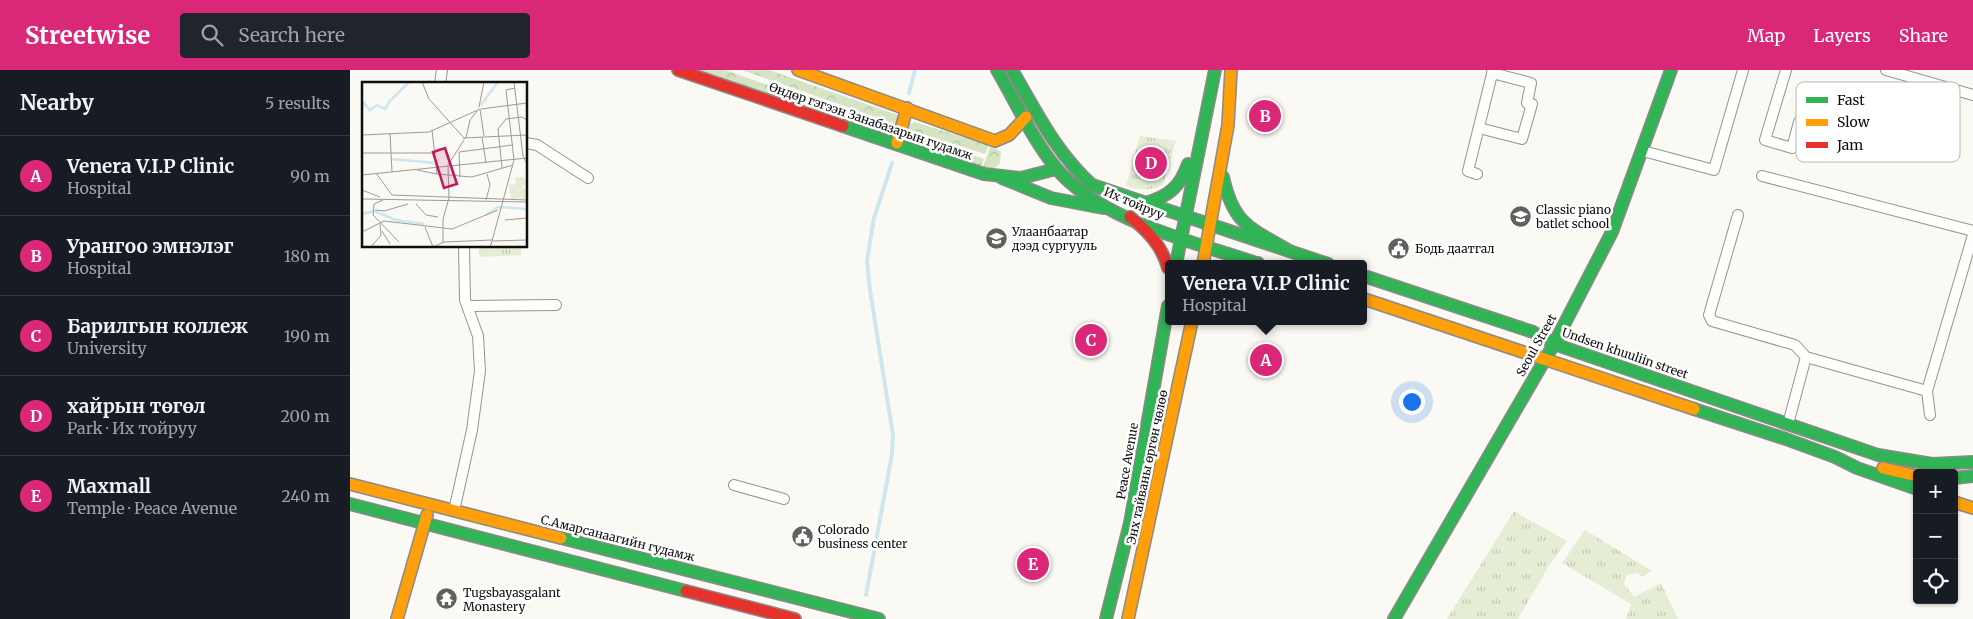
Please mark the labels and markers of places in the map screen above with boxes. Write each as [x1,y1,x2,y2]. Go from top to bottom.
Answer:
pin: B [1249,97,1281,135]
pin: D [1135,144,1167,182]
place label: Classic piano batlet school [1535,202,1611,231]
school or university icon: Classic piano batlet school [1508,204,1532,228]
place label: Улаанбаатар дээд сургууль [1011,224,1097,253]
school or university icon: Улаанбаатар дээд сургууль [984,226,1008,250]
public building icon: Бодь даатгал [1387,236,1411,260]
place label: Бодь даатгал [1415,241,1494,256]
pin: C [1075,321,1107,359]
pin: A [1250,341,1282,379]
place label: Colorado business center [817,522,908,551]
public building icon: Colorado business center [790,524,814,548]
pin: E [1017,545,1049,583]
place label: Tugsbayasgalant Monastery [463,585,561,614]
temple icon: Tugsbayasgalant Monastery [435,587,459,611]

